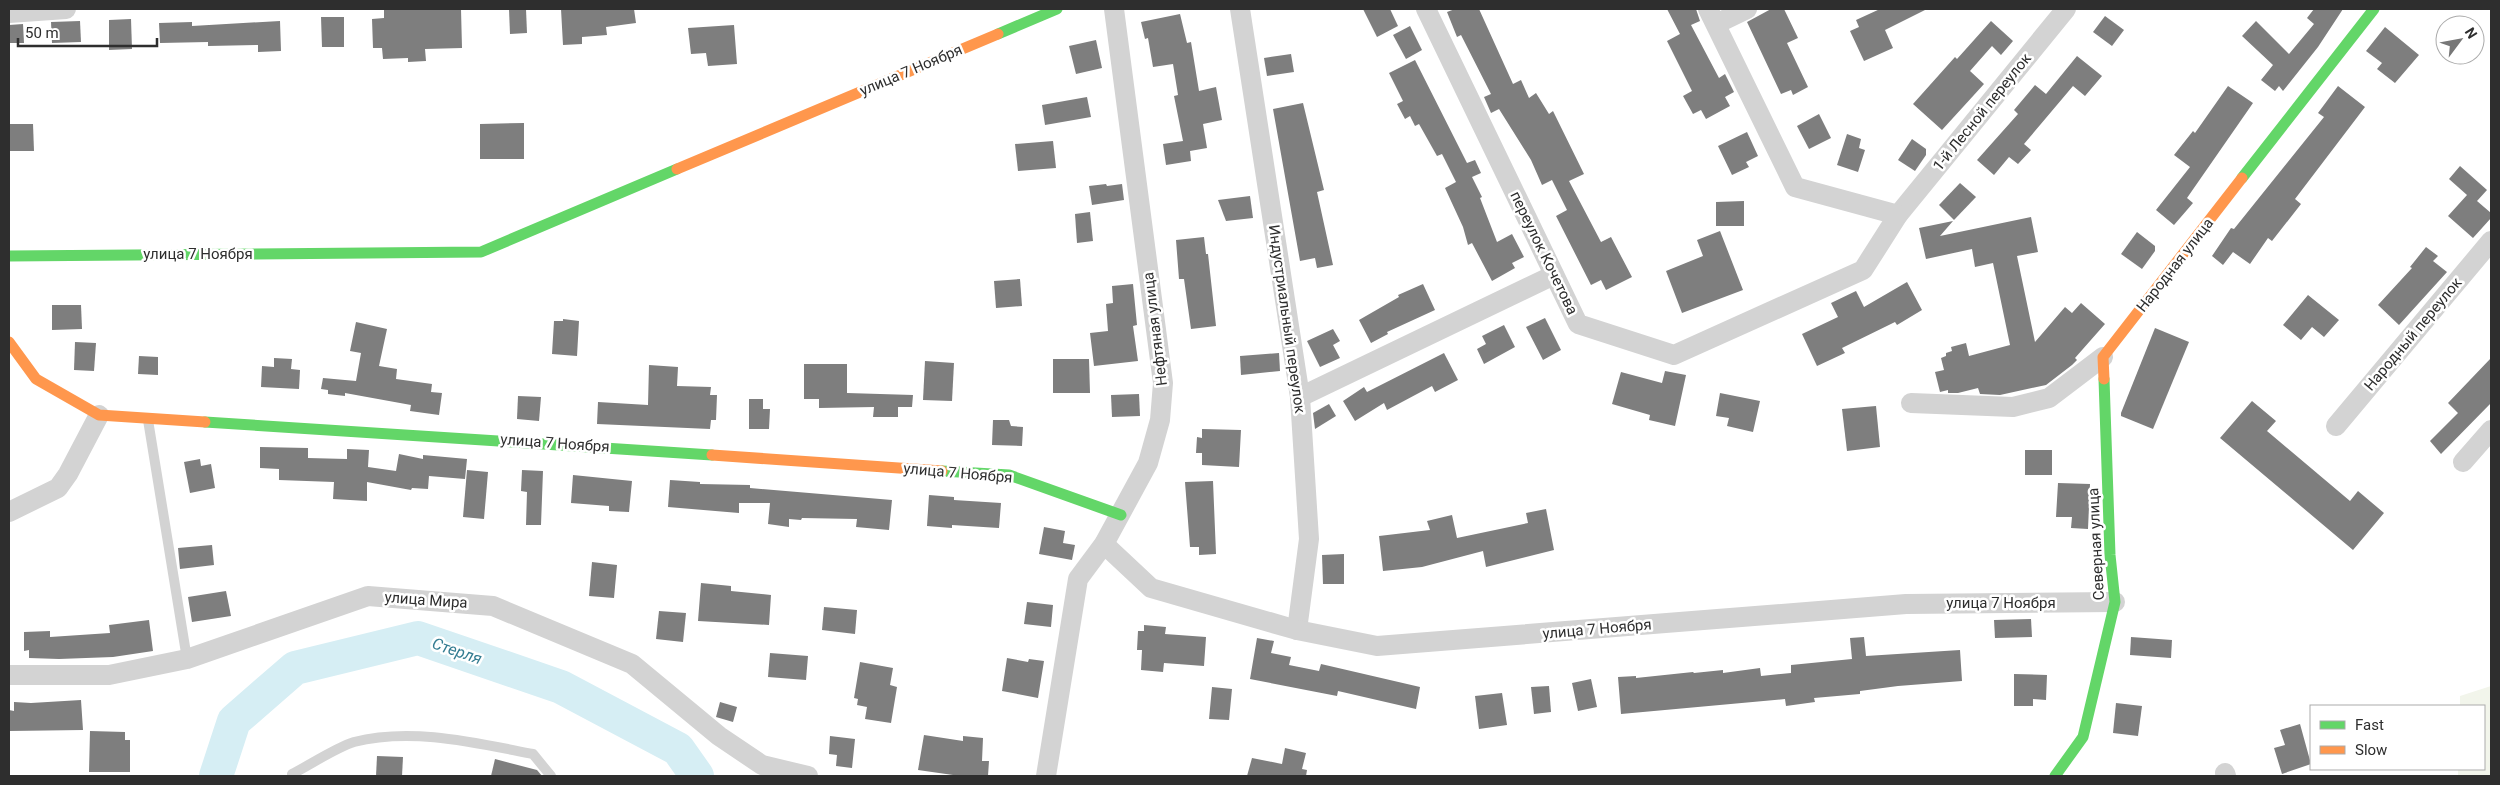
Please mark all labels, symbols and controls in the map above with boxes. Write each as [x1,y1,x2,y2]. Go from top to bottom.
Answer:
scale bar [18,15,156,47]
north arrow [2435,15,2485,65]
text: 50 m [25,24,59,42]
text: N [2462,25,2480,42]
street label: улица 7 Ноября [857,40,965,100]
street label: 1-й Лесной переулок [1929,50,2035,174]
street label: переулок Кочетова [1506,188,1582,318]
street label: Народная улица [2133,214,2217,316]
street label: Индустриальный переулок [1265,224,1309,414]
street label: улица 7 Ноября [143,245,253,263]
street label: Нефтяная улица [1139,271,1171,387]
street label: Народный переулок [2360,274,2466,394]
street label: улица 7 Ноября [500,430,610,456]
street label: улица 7 Ноября [903,459,1013,487]
street label: Северная улица [2084,487,2108,601]
street label: улица Мира [384,588,468,612]
street label: улица 7 Ноября [1946,594,2056,612]
street label: улица 7 Ноября [1542,615,1652,643]
water label: Стерля [430,634,484,668]
legend [2310,705,2485,770]
text: Fast [2355,716,2384,734]
text: Slow [2355,741,2387,759]

